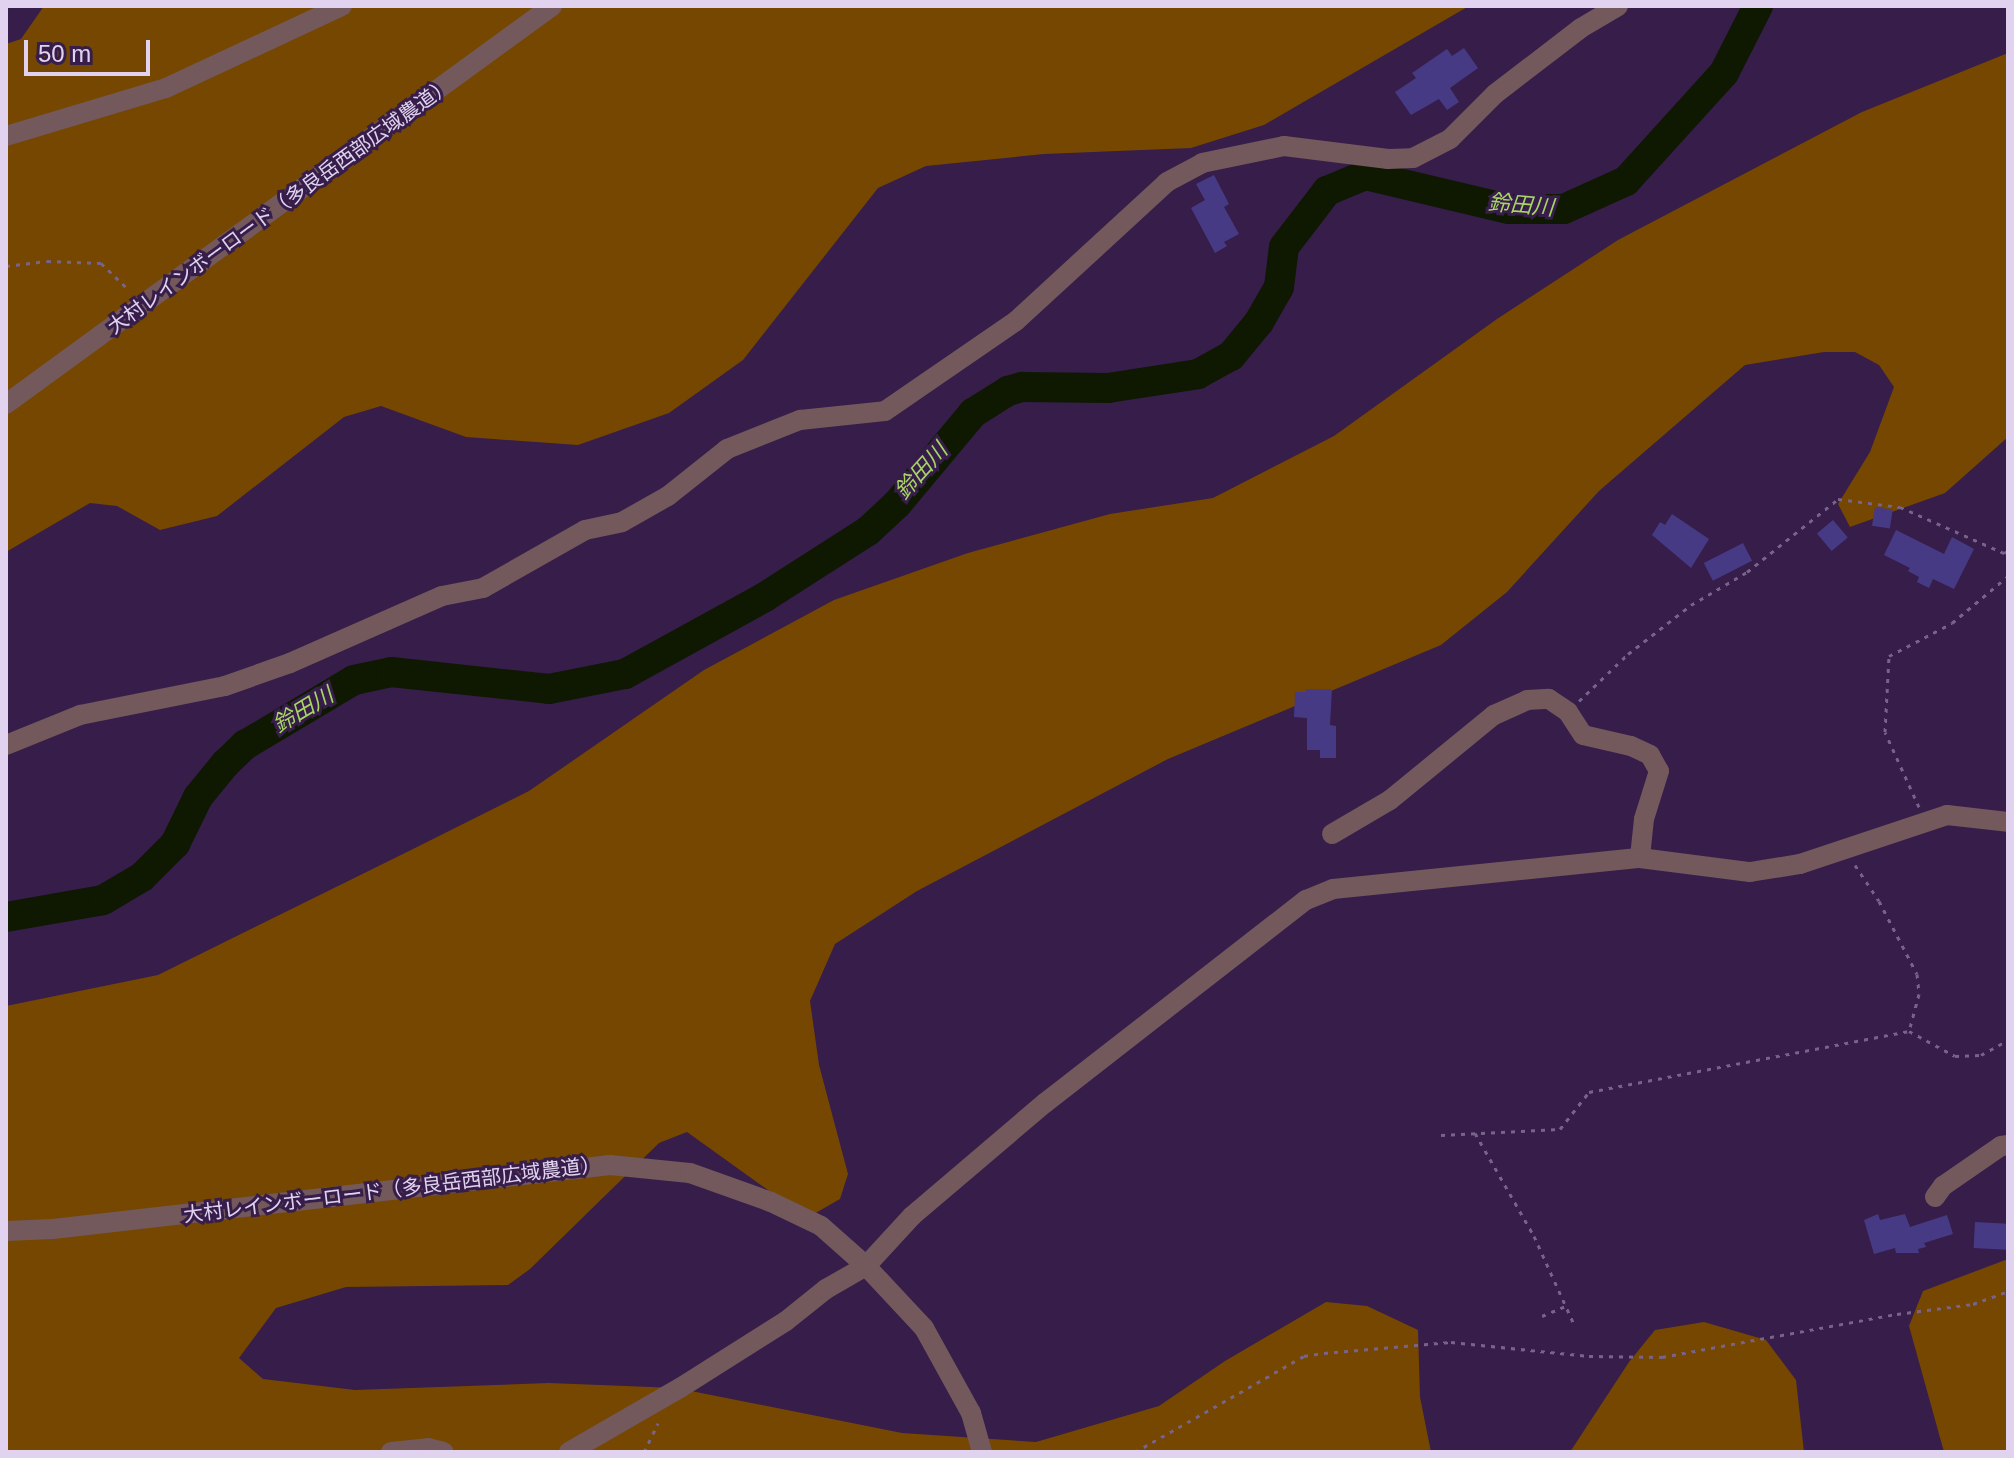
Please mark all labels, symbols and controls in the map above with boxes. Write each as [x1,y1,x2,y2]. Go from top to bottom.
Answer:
scale bar [28,24,154,74]
text: 50 m [38,40,91,67]
street label: 大村レインボーロード（多良岳西部広域農道） [103,73,457,339]
water label: 鈴田川 [1487,189,1555,221]
water label: 鈴田川 [889,438,953,504]
water label: 鈴田川 [268,682,338,738]
street label: 大村レインボーロード（多良岳西部広域農道） [182,1152,602,1228]

